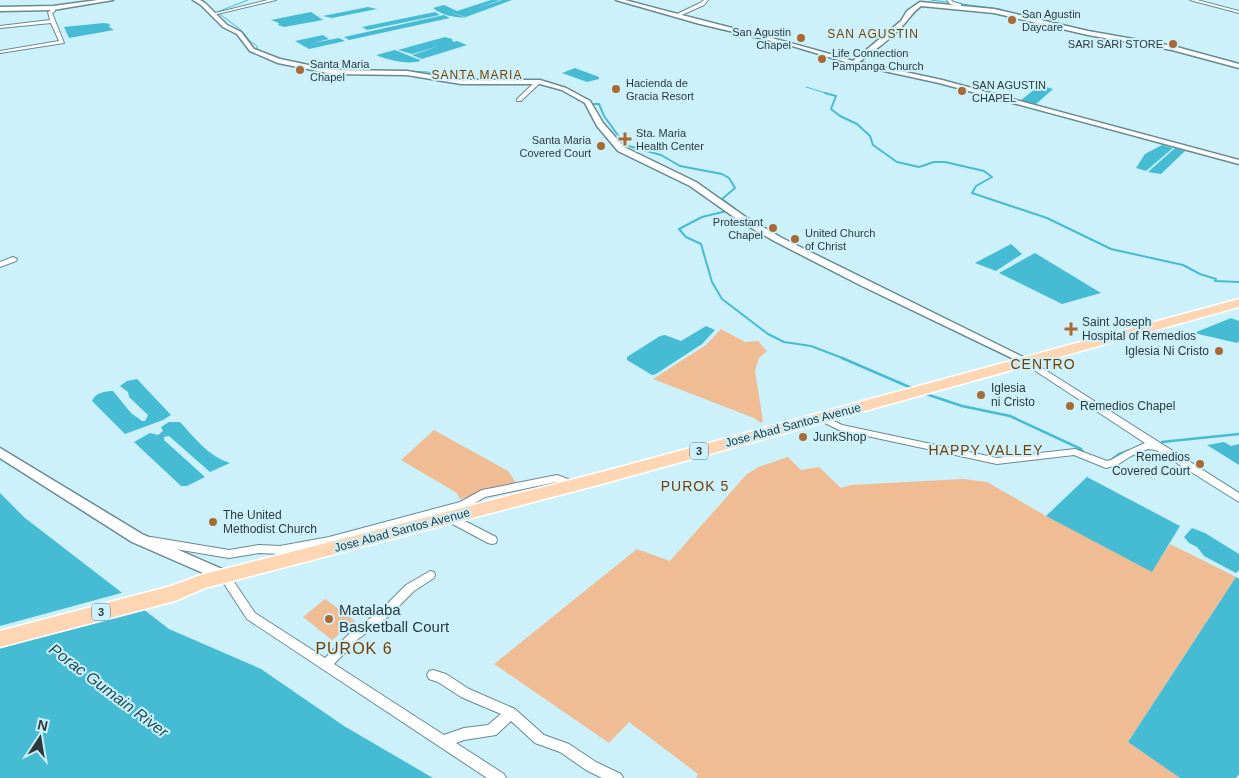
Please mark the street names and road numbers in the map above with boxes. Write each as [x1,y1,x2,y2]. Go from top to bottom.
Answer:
street label: Jose Abad Santos Avenue [724,400,863,450]
road number: 3 [690,442,708,460]
street label: Jose Abad Santos Avenue [333,505,472,555]
road number: 3 [92,604,110,620]

